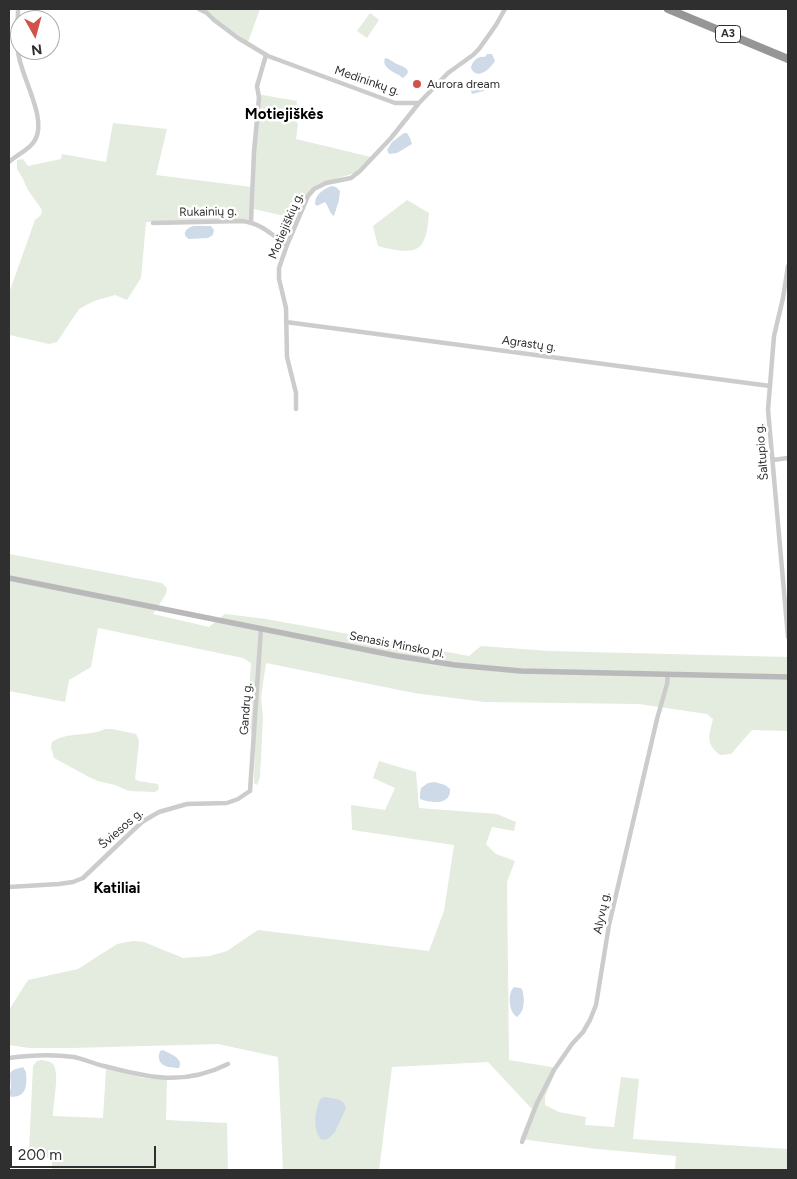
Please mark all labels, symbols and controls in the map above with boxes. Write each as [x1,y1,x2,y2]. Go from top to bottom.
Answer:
north arrow [10,10,60,60]
road number: A3 [716,26,740,42]
text: N [30,40,43,58]
street label: Medininkų g. [333,63,401,99]
place label: Aurora dream [427,77,500,91]
marker: Aurora dream [411,78,423,90]
district label: Motiejiškės [245,106,323,124]
street label: Motiejiškių g. [266,191,306,261]
street label: Rukainių g. [179,204,237,220]
street label: Agrastų g. [501,333,557,355]
street label: Šaltupio g. [752,423,772,481]
street label: Senasis Minsko pl. [348,629,446,661]
street label: Gandrų g. [237,682,255,736]
street label: Šviesos g. [96,806,146,852]
district label: Katiliai [93,880,141,898]
street label: Alyvų g. [591,891,613,935]
scale bar [12,1136,159,1168]
text: 200 m [18,1146,62,1164]

